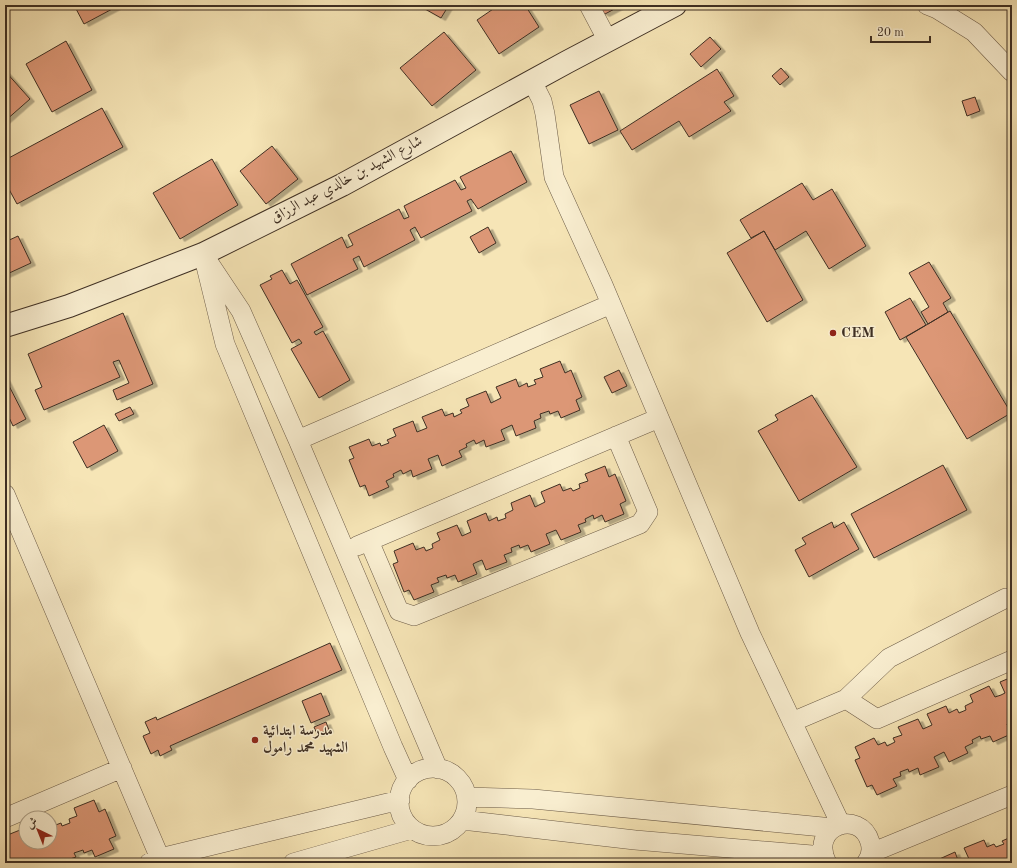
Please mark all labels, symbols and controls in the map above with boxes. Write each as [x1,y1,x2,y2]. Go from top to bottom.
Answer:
scale bar [871,18,930,44]
text: 20 m [877,27,904,39]
street label: شارع الشهيد بن خالدي عبد الرزاق [268,133,427,230]
place label: CEM [841,326,875,341]
marker: CEM [828,328,838,338]
place label: مدرسة ابتدائية الشهيد محمد رامول [263,723,348,757]
marker: مدرسة ابتدائية الشهيد محمد رامول [250,735,260,745]
north arrow [18,810,58,850]
text: ش [24,816,40,832]

